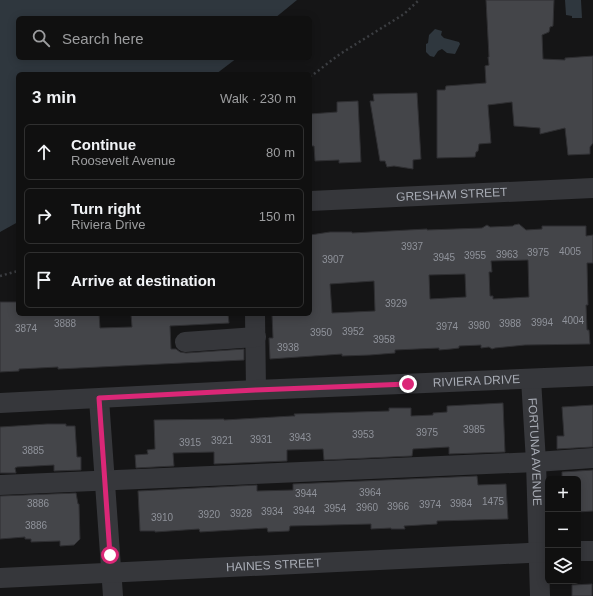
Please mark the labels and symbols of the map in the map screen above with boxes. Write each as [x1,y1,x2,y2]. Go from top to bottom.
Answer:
street label: GRESHAM STREET [396,185,509,204]
house number: 3937 [401,241,424,252]
house number: 4005 [559,246,582,257]
house number: 3975 [527,247,550,258]
house number: 3963 [496,249,519,260]
house number: 3955 [464,250,487,261]
house number: 3945 [433,252,456,263]
house number: 3907 [322,254,345,265]
house number: 3929 [385,298,408,309]
house number: 4004 [562,315,585,326]
house number: 3994 [531,317,554,328]
house number: 3888 [54,318,77,329]
house number: 3988 [499,318,522,329]
house number: 3980 [468,320,491,331]
house number: 3974 [436,321,459,332]
house number: 3874 [15,323,38,334]
house number: 3952 [342,326,365,337]
house number: 3950 [310,327,333,338]
house number: 3958 [373,334,396,345]
house number: 3938 [277,342,300,353]
street label: RIVIERA DRIVE [432,372,520,390]
route end [399,375,417,393]
street label: FORTUNA AVENUE [525,397,544,506]
house number: 3985 [463,424,486,435]
house number: 3975 [416,427,439,438]
house number: 3953 [352,429,375,440]
house number: 3943 [289,432,312,443]
house number: 3931 [250,434,273,445]
house number: 3921 [211,435,234,446]
house number: 3915 [179,437,202,448]
house number: 3885 [22,445,45,456]
house number: 3964 [359,487,382,498]
house number: 3944 [295,488,318,499]
house number: 1475 [482,496,505,507]
house number: 3886 [27,498,50,509]
house number: 3984 [450,498,473,509]
house number: 3974 [419,499,442,510]
house number: 3966 [387,501,410,512]
house number: 3960 [356,502,379,513]
house number: 3954 [324,503,347,514]
house number: 3944 [293,505,316,516]
house number: 3934 [261,506,284,517]
house number: 3928 [230,508,253,519]
house number: 3920 [198,509,221,520]
house number: 3910 [151,512,174,523]
house number: 3886 [25,520,48,531]
route start [101,546,119,564]
street label: HAINES STREET [226,556,322,574]

